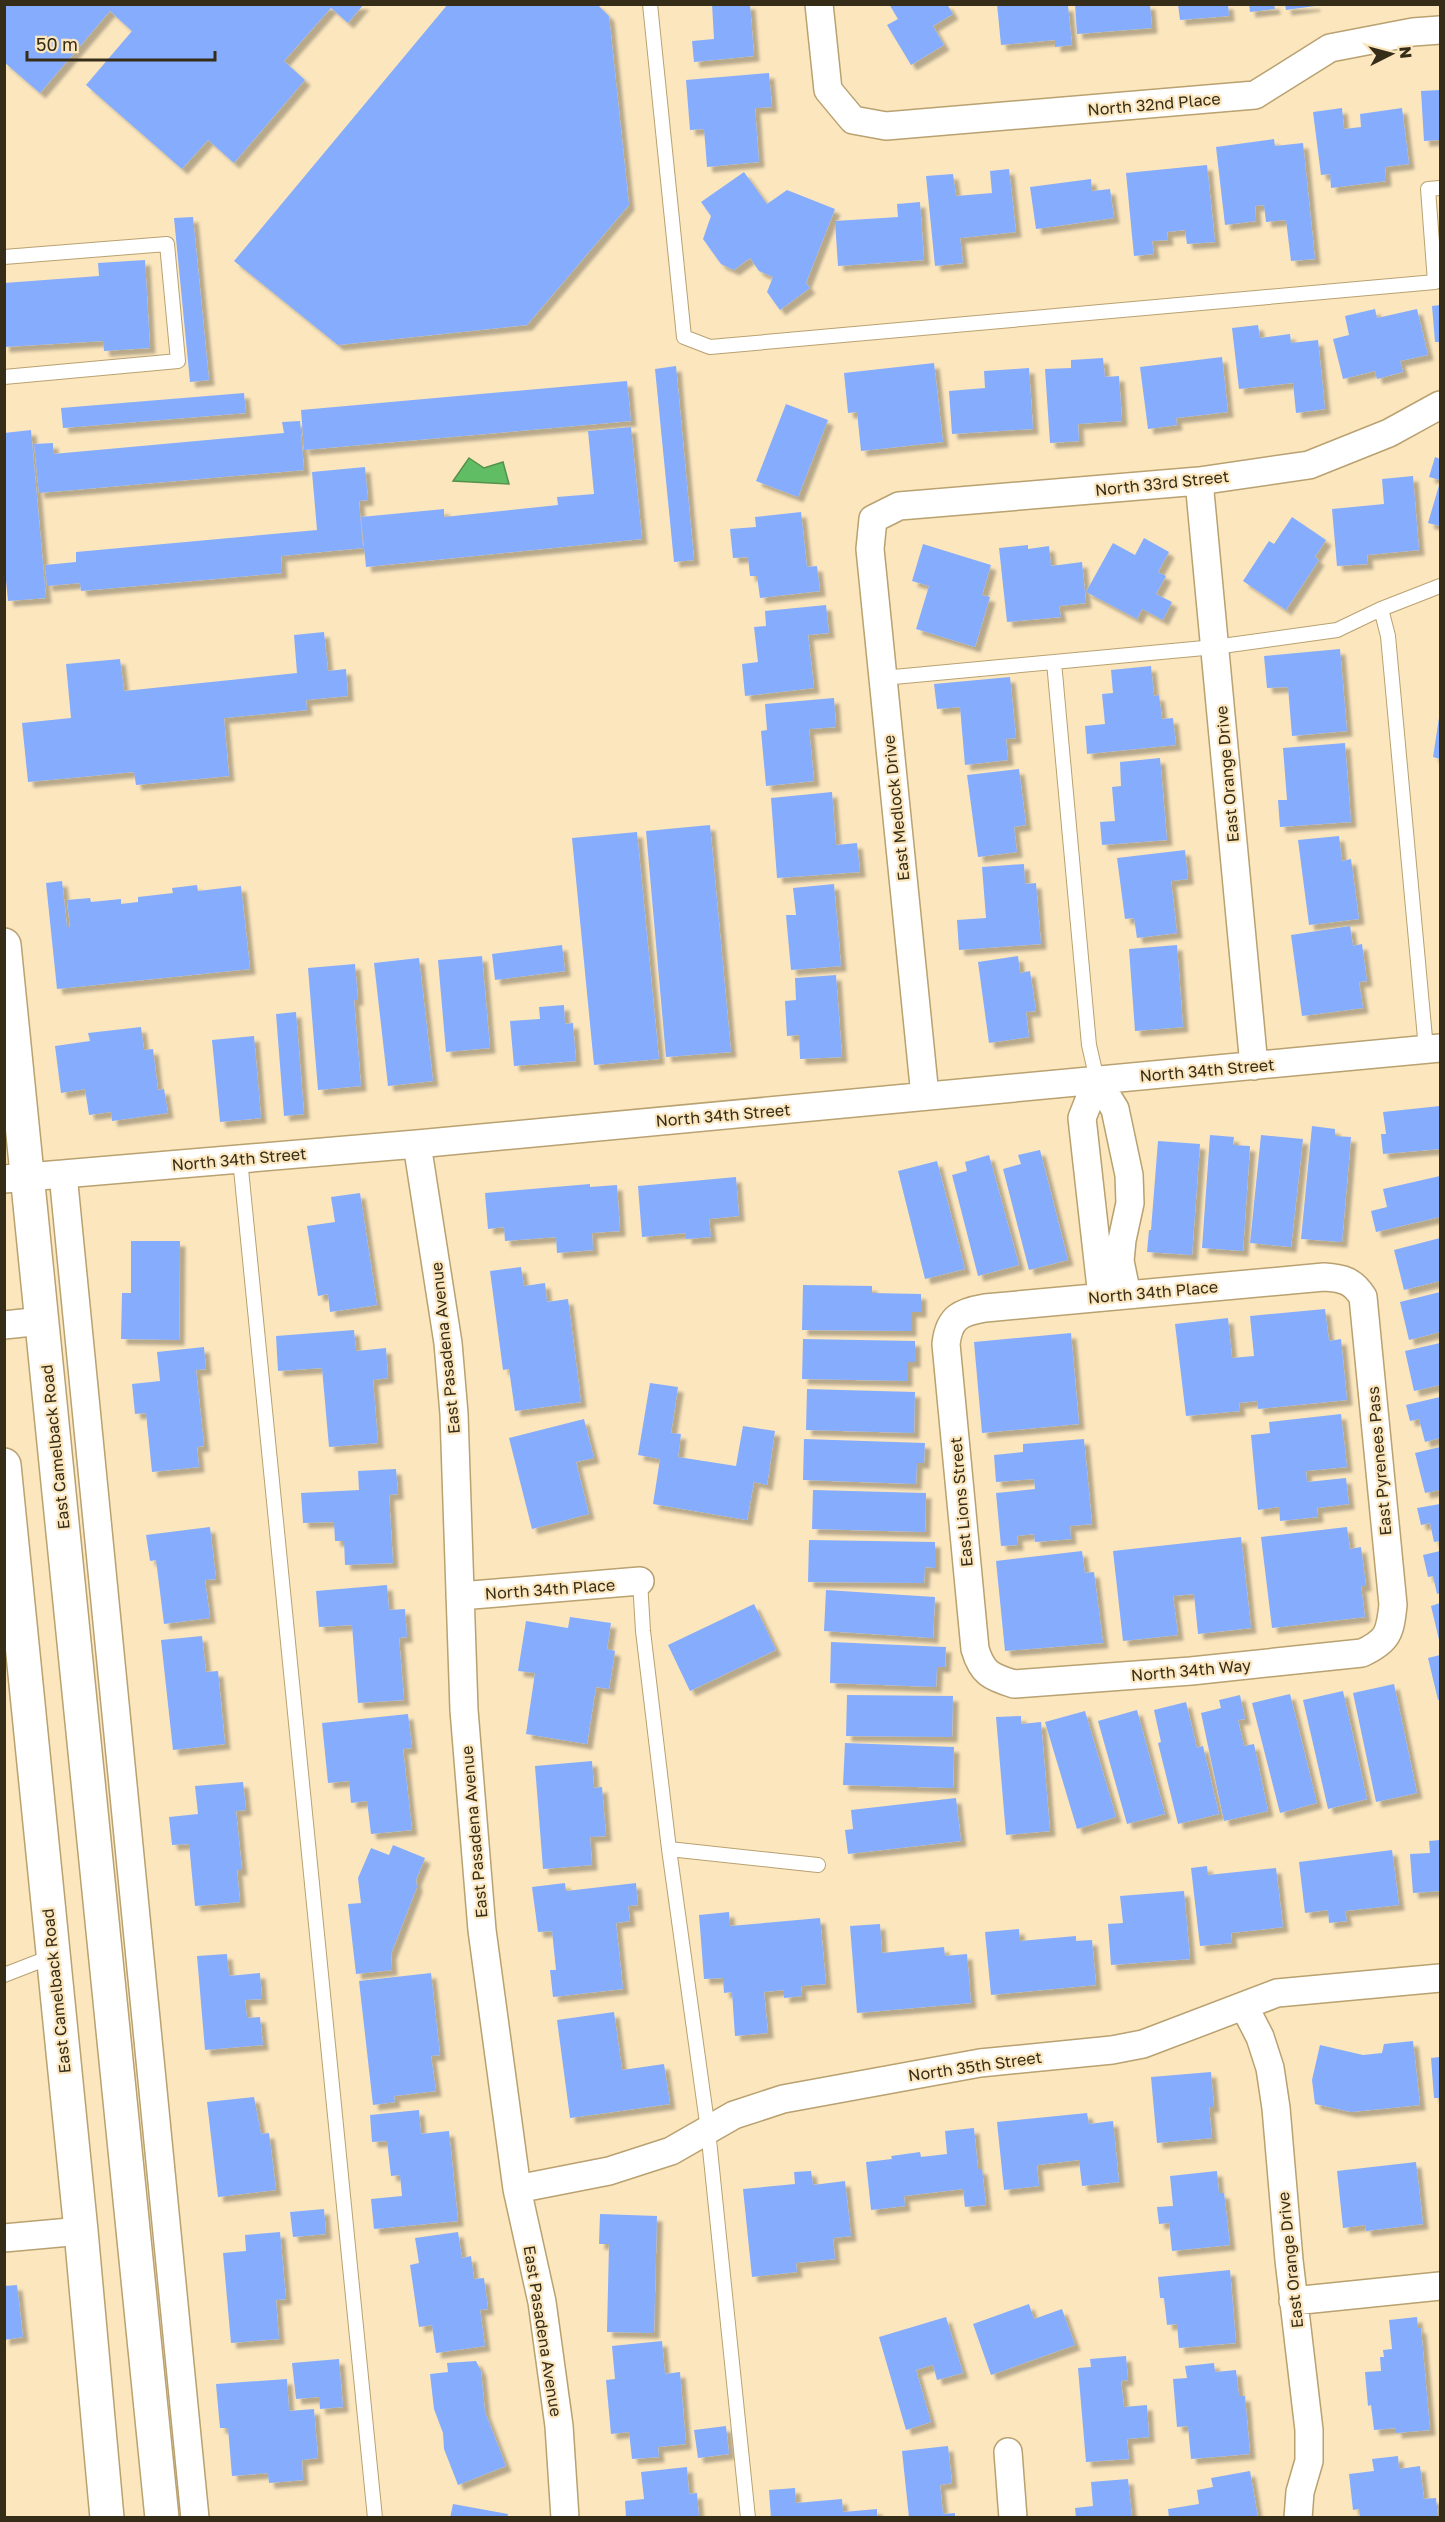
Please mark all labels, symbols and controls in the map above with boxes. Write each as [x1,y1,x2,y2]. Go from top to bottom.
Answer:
scale bar [27,24,214,62]
north arrow [1361,24,1421,84]
text: 50 m [36,33,78,55]
text: N [1395,45,1416,60]
street label: North 32nd Place [1087,88,1221,120]
street label: North 33rd Street [1094,466,1230,500]
street label: East Orange Drive [1211,705,1243,843]
street label: East Medlock Drive [878,734,914,882]
street label: North 34th Street [1139,1054,1275,1086]
street label: North 34th Street [655,1099,791,1131]
street label: North 34th Street [171,1143,307,1175]
street label: East Pasadena Avenue [426,1261,464,1435]
street label: North 34th Place [1087,1276,1219,1308]
street label: East Camelback Road [36,1363,74,1531]
street label: East Pyrenees Pass [1363,1385,1395,1537]
street label: East Lions Street [945,1436,977,1568]
street label: North 34th Place [484,1574,616,1604]
street label: North 34th Way [1130,1655,1252,1685]
street label: East Pasadena Avenue [457,1745,491,1919]
street label: East Camelback Road [37,1907,75,2075]
street label: North 35th Street [907,2047,1043,2085]
street label: East Orange Drive [1273,2191,1307,2329]
street label: East Pasadena Avenue [520,2244,566,2418]

